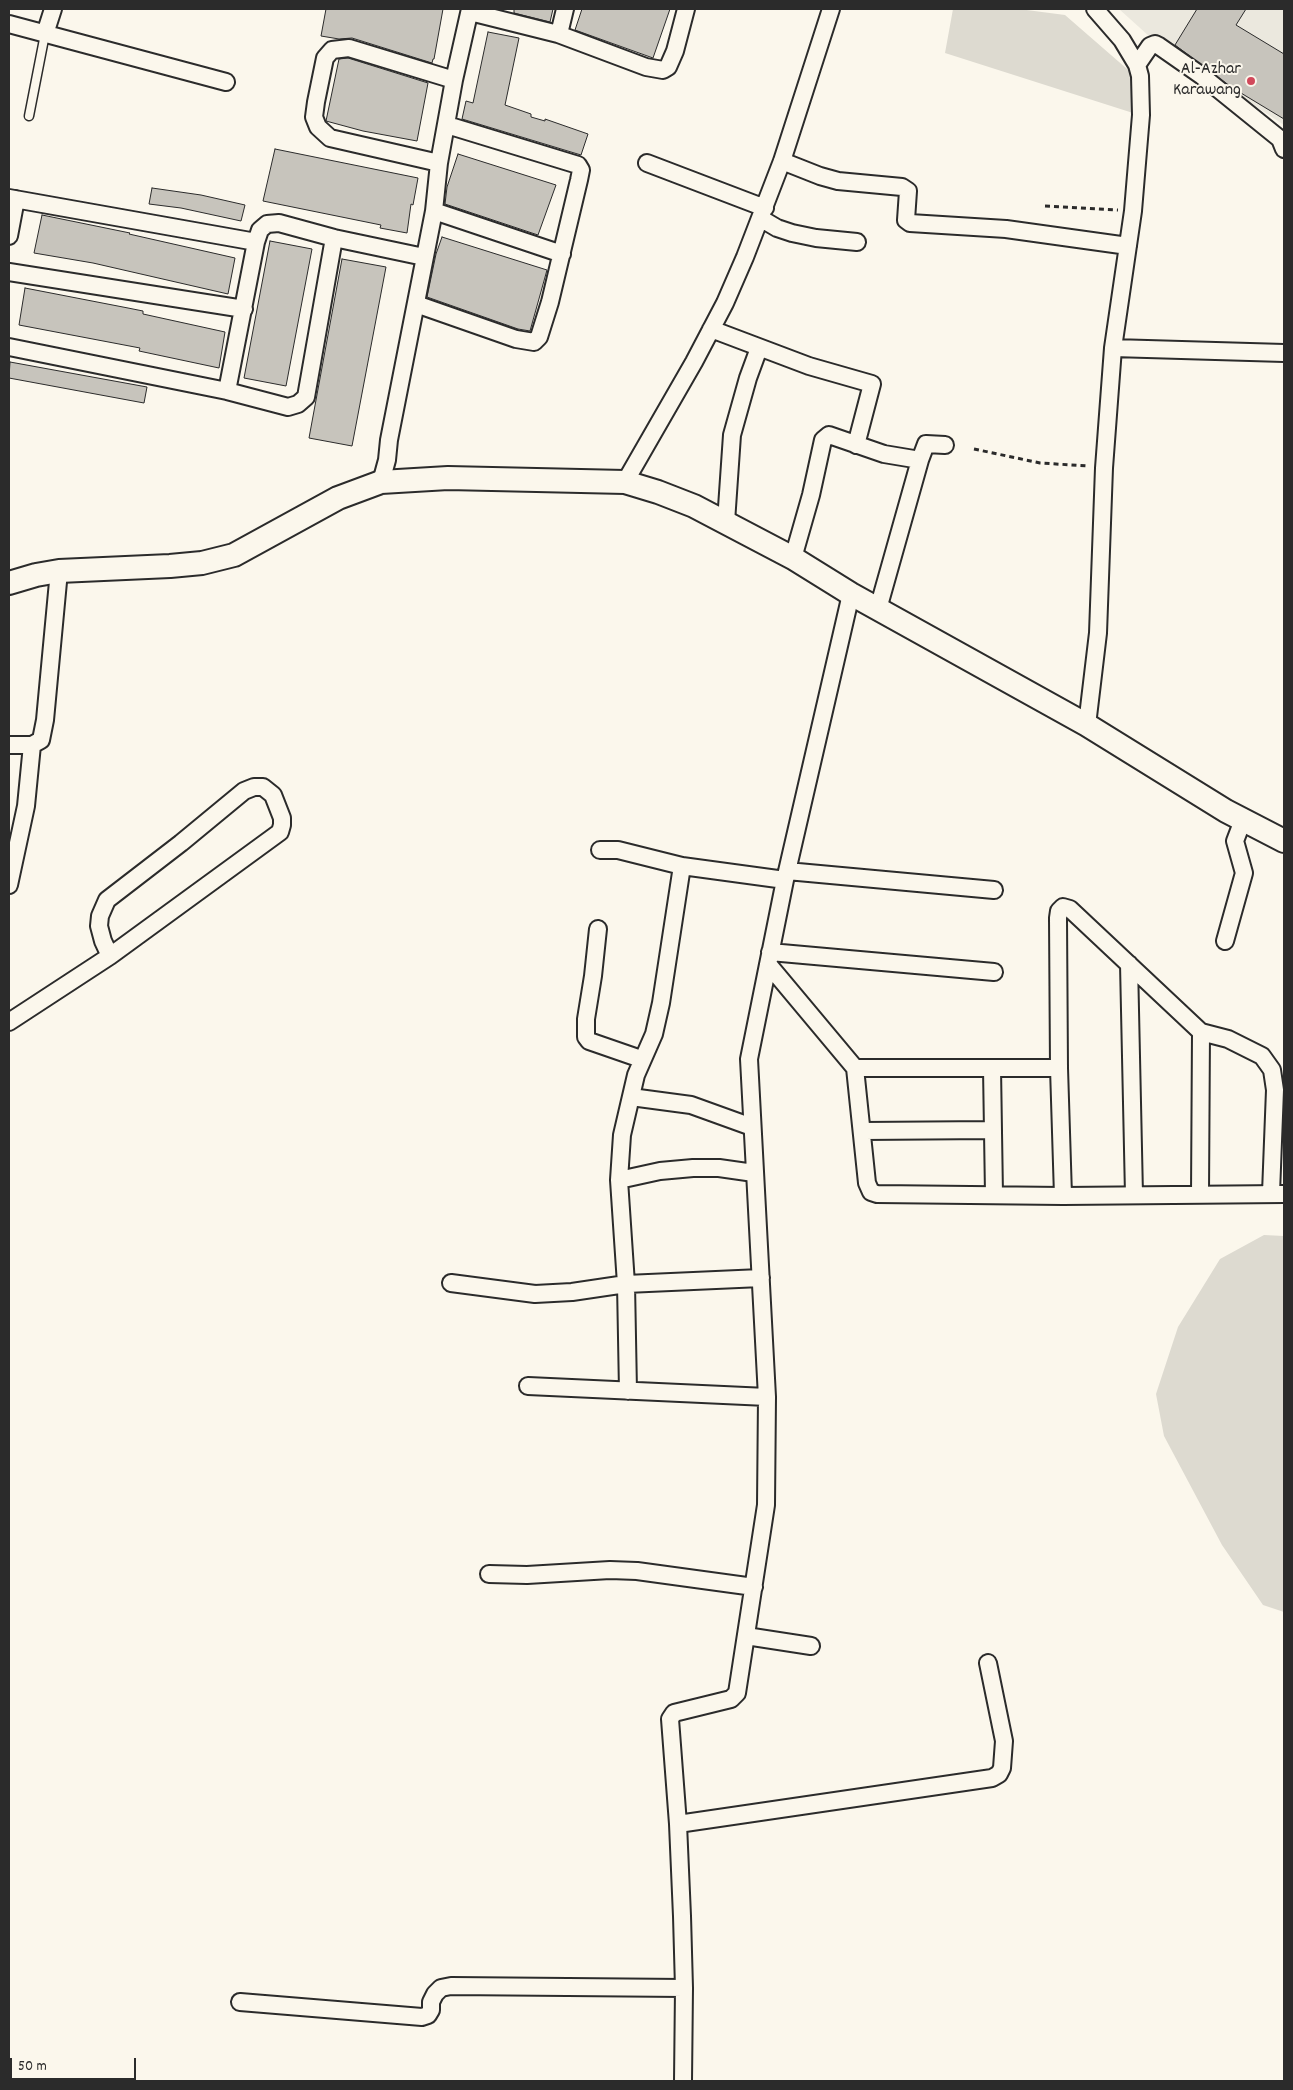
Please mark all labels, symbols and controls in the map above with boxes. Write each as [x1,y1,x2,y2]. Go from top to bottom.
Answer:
place label: Al-Azhar Karawang [1173,60,1241,102]
marker: Al-Azhar Karawang [1245,75,1257,87]
scale bar [12,2048,139,2080]
text: 50 m [18,2056,47,2078]

